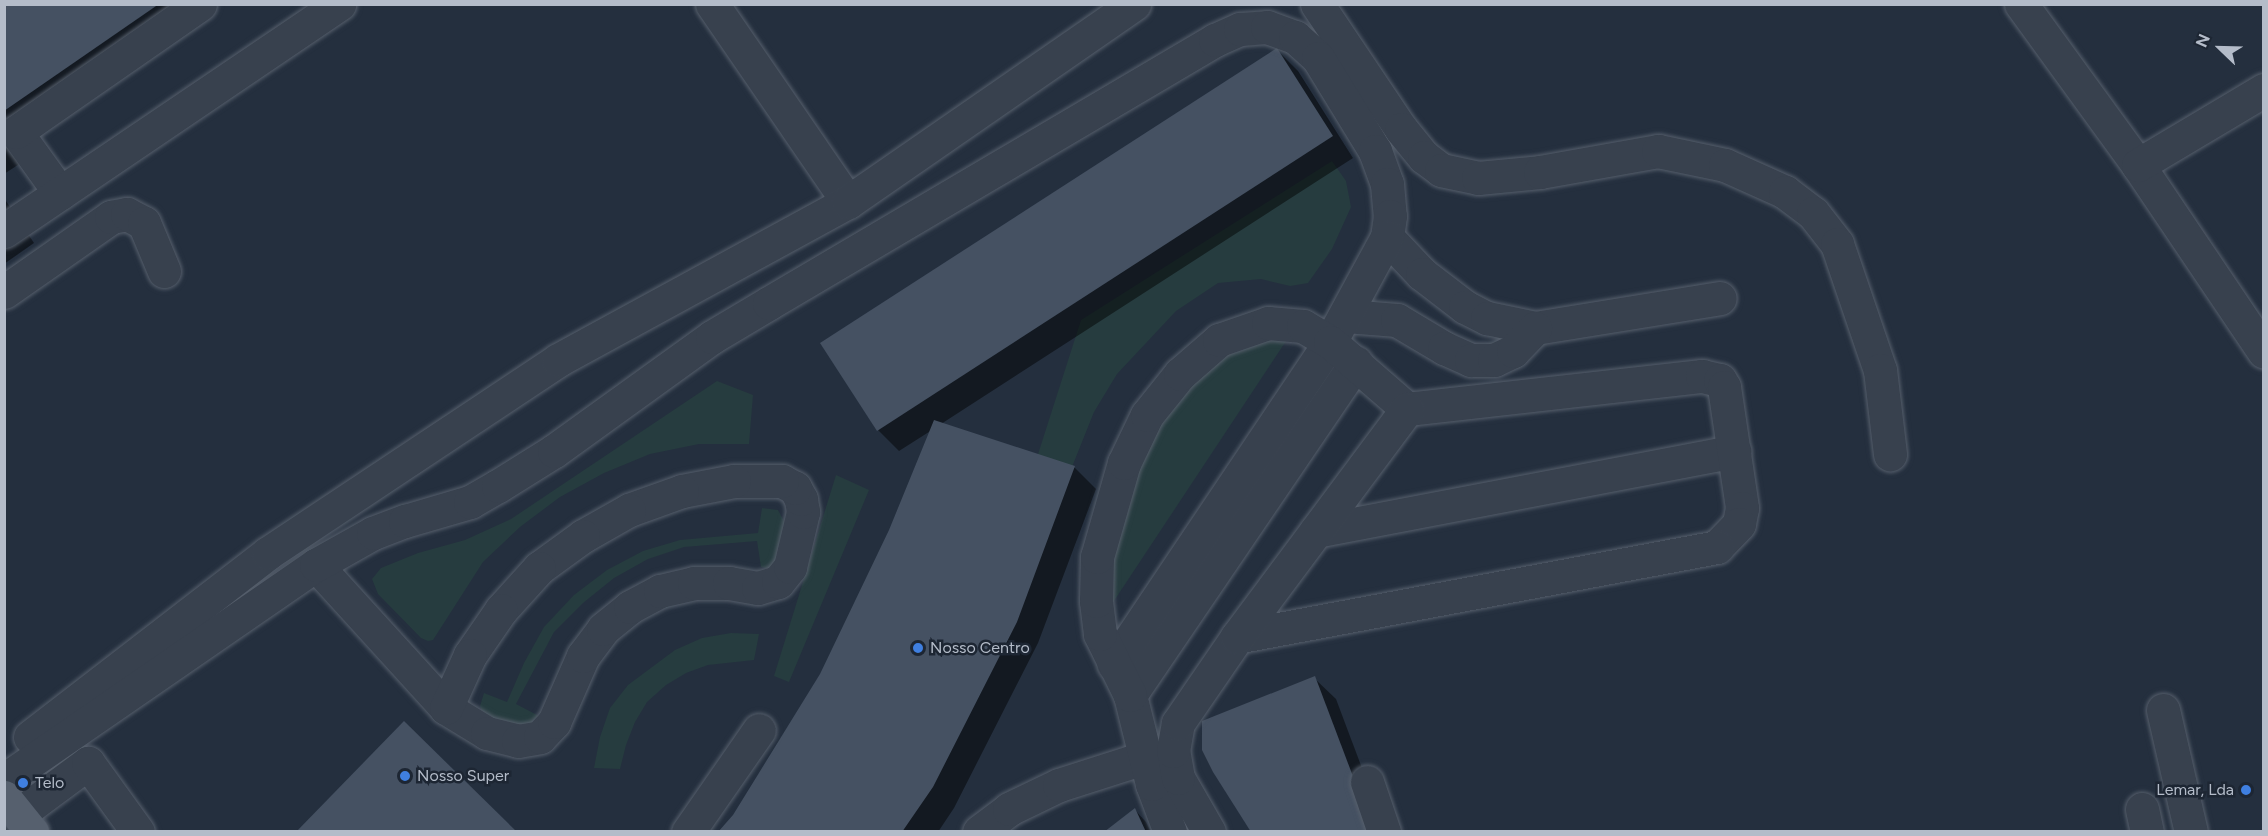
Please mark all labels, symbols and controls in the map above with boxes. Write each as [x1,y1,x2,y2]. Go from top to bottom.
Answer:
north arrow [2190,18,2250,78]
text: N [2192,31,2214,50]
place label: Nosso Centro [930,638,1030,658]
marker: Nosso Centro [911,641,925,655]
place label: Nosso Super [417,766,509,786]
marker: Nosso Super [398,769,412,783]
place label: Telo [35,773,64,793]
marker: Telo [16,776,30,790]
place label: Lemar, Lda [2156,780,2234,800]
marker: Lemar, Lda [2239,783,2253,797]

